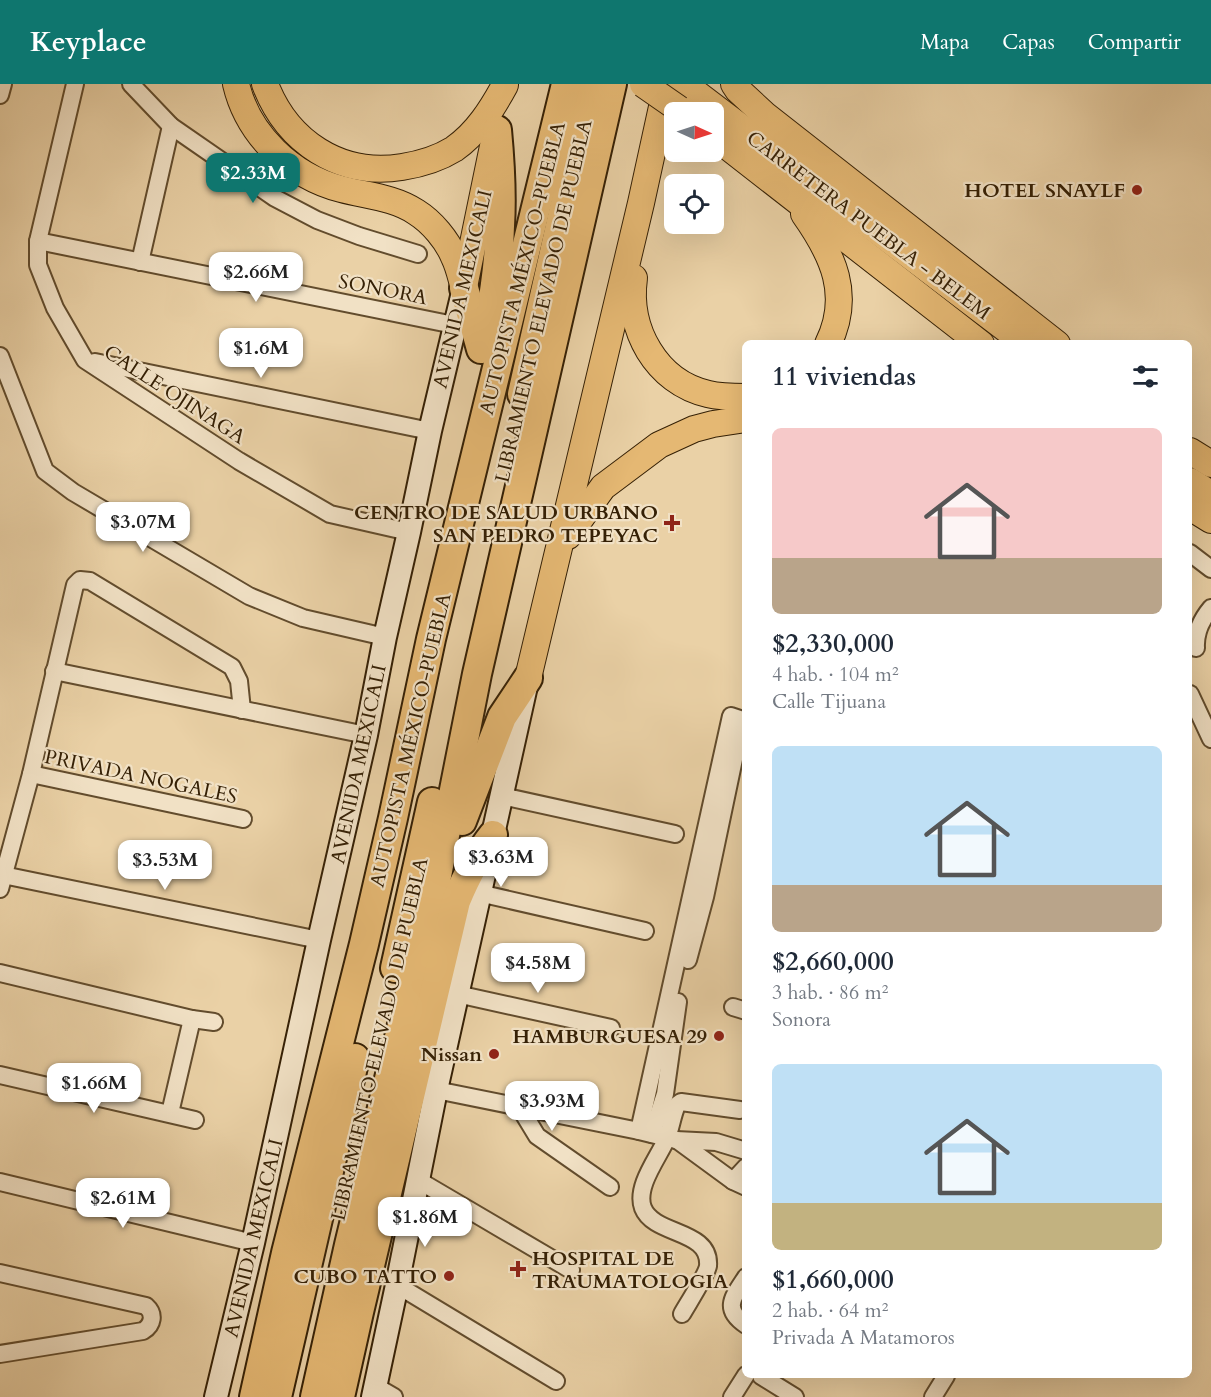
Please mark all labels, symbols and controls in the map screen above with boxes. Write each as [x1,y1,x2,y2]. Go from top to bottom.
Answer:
text: Keyplace [30,23,147,61]
text: Mapa [920,28,969,57]
text: Capas [1002,28,1055,57]
text: Compartir [1088,28,1181,57]
north arrow [664,102,724,162]
map controls [664,102,724,234]
street label: LIBRAMIENTO ELEVADO DE PUEBLA [488,116,599,485]
street label: AUTOPISTA MÉXICO-PUEBLA [473,118,572,417]
street label: CARRETERA PUEBLA - BELEM [741,125,996,326]
pin: $2.33M [204,153,302,204]
text: $2.33M [220,159,286,186]
button: locate [664,174,724,234]
place label: HOTEL SNAYLF [964,177,1125,204]
marker: HOTEL SNAYLF [1130,183,1144,197]
street label: AVENIDA MEXICALI [426,187,498,391]
pin: $2.66M [207,252,305,303]
text: $2.66M [223,258,289,285]
street label: SONORA [336,268,430,311]
pin: $1.6M [219,328,303,379]
text: $1.6M [233,334,289,361]
street label: CALLE OJINAGA [99,339,251,451]
text: 11 viviendas [772,359,916,394]
icon: filters [1129,360,1162,393]
icon: home [913,467,1021,575]
place label: CENTRO DE SALUD URBANO SAN PEDRO TEPEYAC [354,499,658,549]
pin: $3.07M [94,502,192,553]
text: $3.07M [110,508,176,535]
marker: CENTRO DE SALUD URBANO SAN PEDRO TEPEYAC [663,514,681,532]
street label: AUTOPISTA MÉXICO-PUEBLA [363,590,458,890]
text: $2,330,000 [772,626,894,661]
text: 4 hab. · 104 m² [772,661,899,688]
street label: AVENIDA MEXICALI [324,662,393,866]
text: Calle Tijuana [772,688,886,715]
street label: PRIVADA NOGALES [42,743,240,810]
icon: home [913,785,1021,893]
pin: $3.63M [452,837,550,888]
pin: $3.53M [116,840,214,891]
text: $3.63M [468,843,534,870]
text: $3.53M [132,846,198,873]
street label: LIBRAMIENTO ELEVADO DE PUEBLA [324,854,435,1223]
pin: $4.58M [489,943,587,994]
text: $2,660,000 [772,944,894,979]
text: $4.58M [505,949,571,976]
text: 3 hab. · 86 m² [772,979,888,1006]
text: Sonora [772,1006,831,1033]
place label: HAMBURGUESA 29 [512,1023,707,1050]
marker: HAMBURGUESA 29 [712,1029,726,1043]
place label: Nissan [421,1041,482,1068]
marker: Nissan [487,1047,501,1061]
pin: $1.66M [45,1063,143,1114]
text: $1.66M [61,1069,127,1096]
pin: $3.93M [503,1081,601,1132]
text: $3.93M [519,1087,585,1114]
icon: home [913,1103,1021,1211]
street label: AVENIDA MEXICALI [217,1136,289,1340]
pin: $2.61M [74,1178,172,1229]
text: $2.61M [90,1184,156,1211]
pin: $1.86M [376,1197,474,1248]
text: $1.86M [392,1203,458,1230]
place label: HOSPITAL DE TRAUMATOLOGIA [532,1245,728,1295]
marker: HOSPITAL DE TRAUMATOLOGIA [509,1260,527,1278]
text: $1,660,000 [772,1262,894,1297]
place label: CUBO TATTO [293,1263,437,1290]
marker: CUBO TATTO [442,1269,456,1283]
text: 2 hab. · 64 m² [772,1297,888,1324]
text: Privada A Matamoros [772,1324,955,1351]

